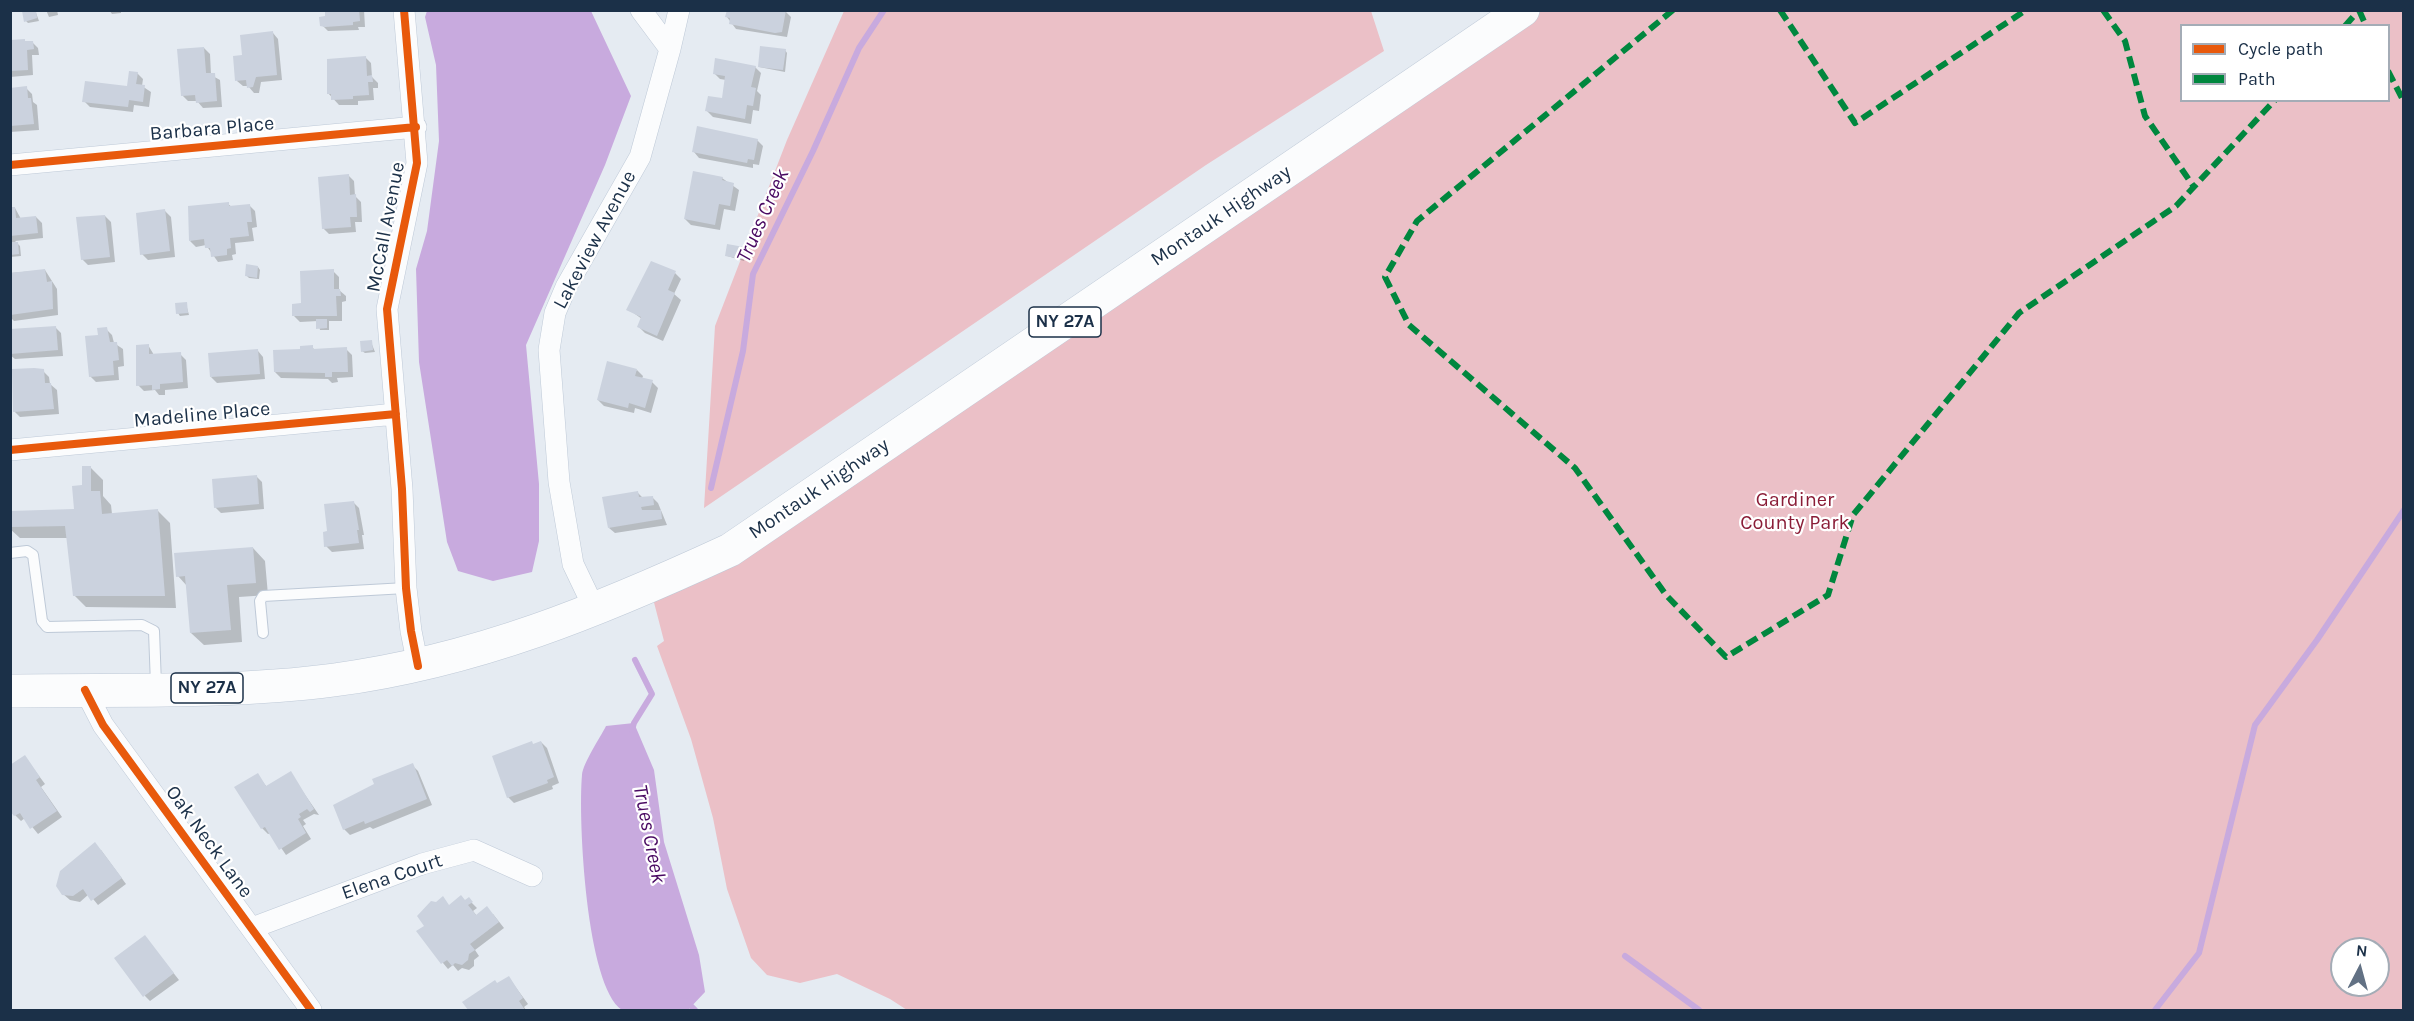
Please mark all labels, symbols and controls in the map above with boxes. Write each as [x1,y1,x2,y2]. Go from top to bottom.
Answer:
legend [2180,24,2390,102]
text: Cycle path [2238,38,2323,60]
text: Path [2238,68,2276,90]
street label: Barbara Place [149,112,275,146]
street label: McCall Avenue [362,160,410,294]
street label: Montauk Highway [1146,160,1296,272]
water label: Trues Creek [731,165,795,267]
street label: Lakeview Avenue [548,167,642,313]
road number: NY 27A [1029,307,1101,337]
street label: Madeline Place [133,397,271,433]
street label: Montauk Highway [744,433,894,545]
park label: Gardiner County Park [1740,488,1850,535]
road number: NY 27A [171,673,243,703]
street label: Oak Neck Lane [160,781,258,903]
water label: Trues Creek [627,783,671,885]
street label: Elena Court [338,849,446,905]
north arrow [2330,937,2390,997]
text: N [2355,941,2368,961]

